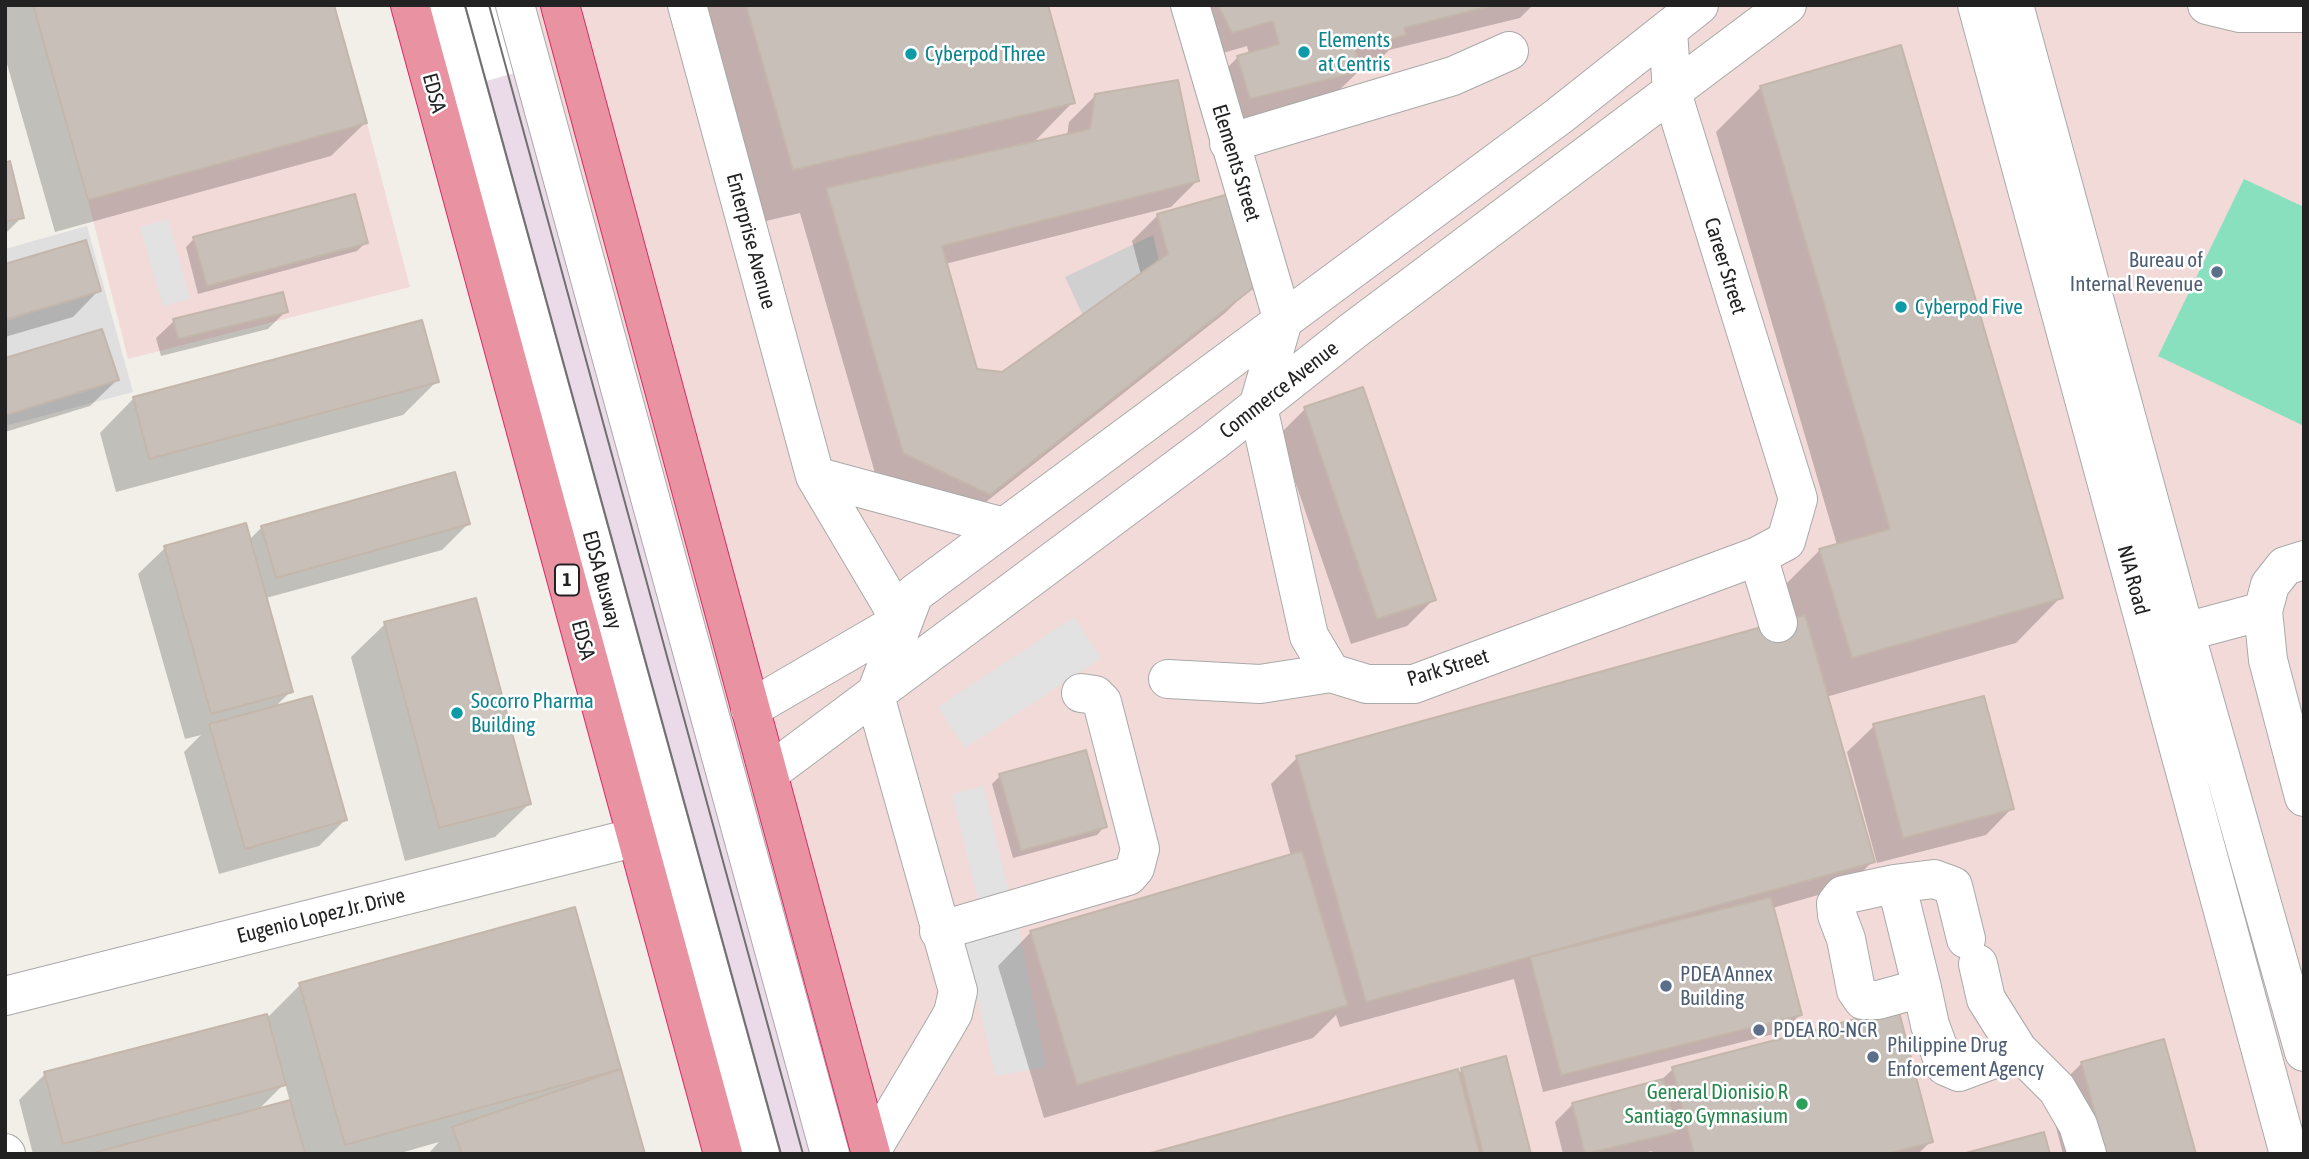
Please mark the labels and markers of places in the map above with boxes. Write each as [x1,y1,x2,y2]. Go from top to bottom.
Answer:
place label: Elements at Centris [1318,27,1390,77]
place label: Cyberpod Three [925,41,1046,67]
marker: Elements at Centris [1296,44,1312,60]
marker: Cyberpod Three [903,46,919,62]
place label: Bureau of Internal Revenue [2070,247,2203,297]
marker: Bureau of Internal Revenue [2209,264,2225,280]
place label: Cyberpod Five [1915,294,2023,320]
marker: Cyberpod Five [1893,299,1909,315]
place label: Socorro Pharma Building [471,688,594,738]
marker: Socorro Pharma Building [449,705,465,721]
place label: PDEA Annex Building [1680,961,1773,1011]
marker: PDEA Annex Building [1658,978,1674,994]
place label: PDEA RO-NCR [1773,1017,1877,1043]
marker: PDEA RO-NCR [1751,1022,1767,1038]
place label: Philippine Drug Enforcement Agency [1887,1032,2044,1082]
marker: Philippine Drug Enforcement Agency [1865,1049,1881,1065]
place label: General Dionisio R Santiago Gymnasium [1625,1079,1788,1129]
marker: General Dionisio R Santiago Gymnasium [1794,1096,1810,1112]

